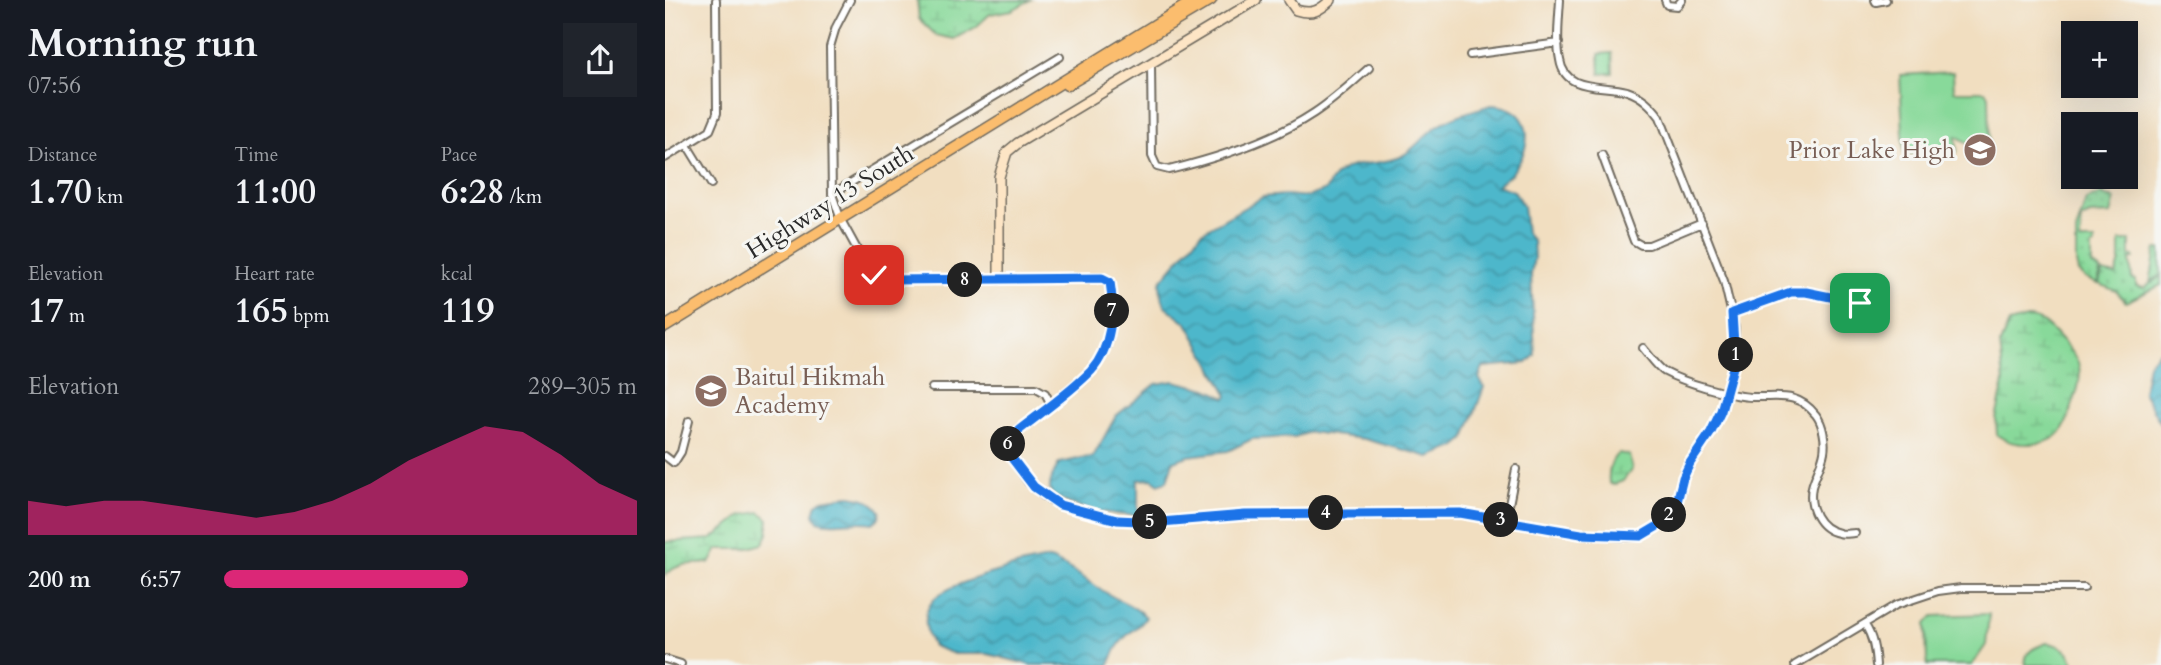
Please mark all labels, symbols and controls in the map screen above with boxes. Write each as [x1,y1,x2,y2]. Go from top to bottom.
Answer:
text: Morning run [28,18,258,70]
map controls [2061,21,2138,189]
button: + [2061,21,2138,98]
button: share [563,23,637,97]
text: 07:56 [28,70,81,101]
button: − [2061,112,2138,189]
school or university icon: Prior Lake High [1961,131,1999,169]
place label: Prior Lake High [1789,134,1955,167]
street label: Highway 13 South [740,137,920,267]
text: Distance [28,142,97,168]
text: Time [234,142,278,168]
text: Pace [441,142,477,168]
text: 1.70 [28,168,92,216]
text: 11:00 [234,168,316,216]
text: 6:28 [441,168,505,216]
text: km [92,184,123,210]
text: /km [505,184,542,210]
pin [844,245,904,305]
icon: check [855,256,893,294]
text: Elevation [28,261,103,287]
text: Heart rate [234,261,315,287]
text: kcal [441,261,473,287]
pin: 8 [947,262,983,298]
text: 8 [960,266,969,292]
pin [1830,273,1890,333]
icon: arrive [1841,284,1879,322]
text: 17 [28,287,64,335]
text: 165 [234,287,288,335]
text: 119 [441,287,494,335]
pin: 7 [1095,294,1129,328]
text: 7 [1107,297,1116,323]
text: m [64,303,85,329]
text: bpm [288,303,330,329]
pin: 1 [1719,338,1753,372]
text: 1 [1731,341,1740,367]
place label: Baitul Hikmah Academy [735,361,885,422]
text: Elevation [28,371,119,402]
text: 289–305 m [528,371,637,402]
school or university icon: Baitul Hikmah Academy [692,372,730,410]
pin: 6 [991,426,1025,462]
text: 6 [1003,430,1012,456]
pin: 4 [1309,496,1343,530]
pin: 2 [1651,498,1686,532]
text: 4 [1321,499,1330,525]
text: 2 [1664,501,1673,527]
pin: 3 [1483,503,1519,538]
pin: 5 [1133,504,1168,540]
text: 3 [1496,506,1505,532]
text: 5 [1145,508,1154,534]
text: 200 m [28,564,91,595]
text: 6:57 [140,564,181,595]

